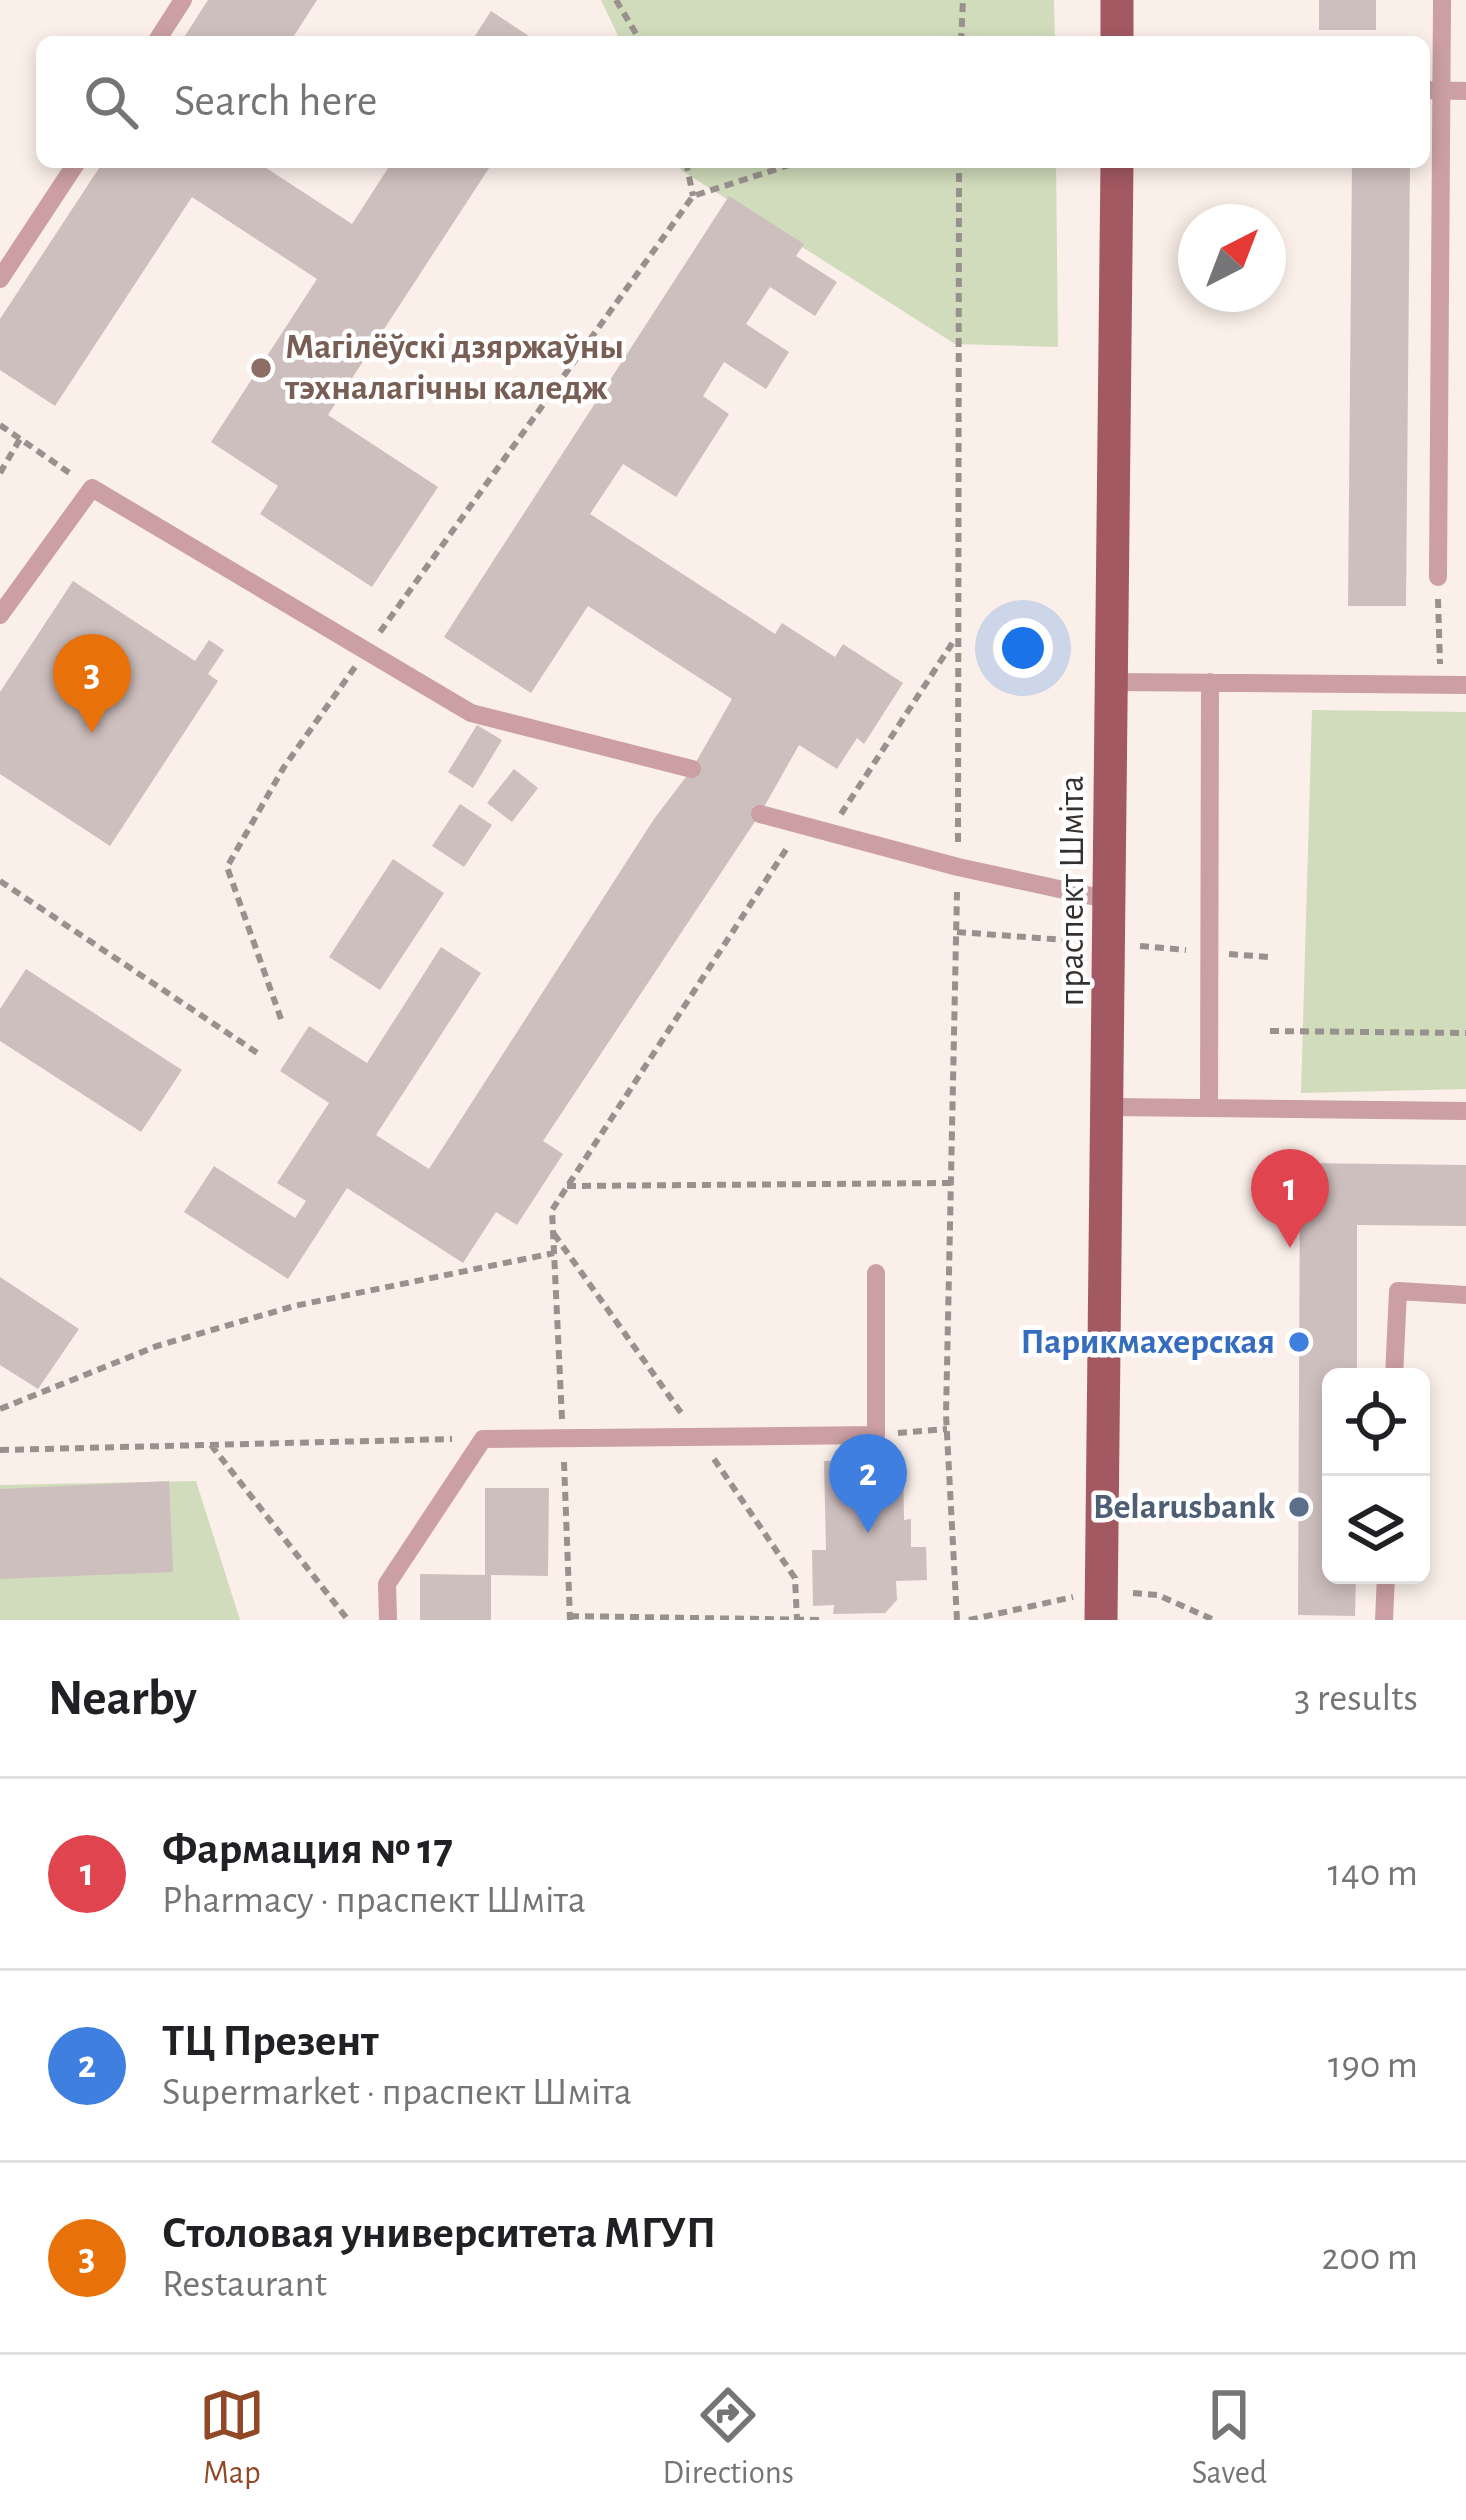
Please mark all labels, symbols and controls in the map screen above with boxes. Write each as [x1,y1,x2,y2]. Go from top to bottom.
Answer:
search box [36,36,1430,168]
icon: search [78,69,144,135]
text: Search here [174,79,377,124]
north arrow [1178,204,1286,312]
place label: Магілёўскі дзяржаўны тэхналагічны каледж [284,329,624,406]
marker: Магілёўскі дзяржаўны тэхналагічны каледж [248,355,274,381]
your location [993,618,1053,678]
pin: 3 [53,634,131,733]
street label: праспект Шміта [1054,775,1090,1007]
pin: 1 [1251,1149,1329,1248]
place label: Парикмахерская [1021,1324,1275,1360]
marker: Парикмахерская [1286,1329,1312,1355]
map controls [1322,1368,1430,1584]
button: locate [1322,1368,1430,1476]
pin: 2 [829,1434,907,1533]
button: layers [1322,1476,1430,1584]
place label: Belarusbank [1093,1489,1275,1525]
marker: Belarusbank [1286,1494,1312,1520]
text: Nearby [48,1673,197,1724]
text: 3 results [1294,1679,1418,1718]
text: Фармация № 17 [162,1827,453,1872]
text: 1 [80,1854,94,1893]
text: 140 m [1328,1854,1418,1893]
text: Pharmacy · праспект Шміта [162,1881,586,1920]
text: ТЦ Презент [162,2019,379,2064]
text: 2 [78,2046,96,2085]
text: 190 m [1328,2046,1418,2085]
text: Supermarket · праспект Шміта [162,2073,632,2112]
text: Столовая университета МГУП [162,2211,716,2256]
text: 3 [79,2238,95,2277]
text: 200 m [1321,2238,1418,2277]
text: Restaurant [162,2265,327,2304]
tab: Map [199,2382,265,2494]
tab: Directions [662,2382,794,2494]
tab: Saved [1192,2382,1267,2494]

